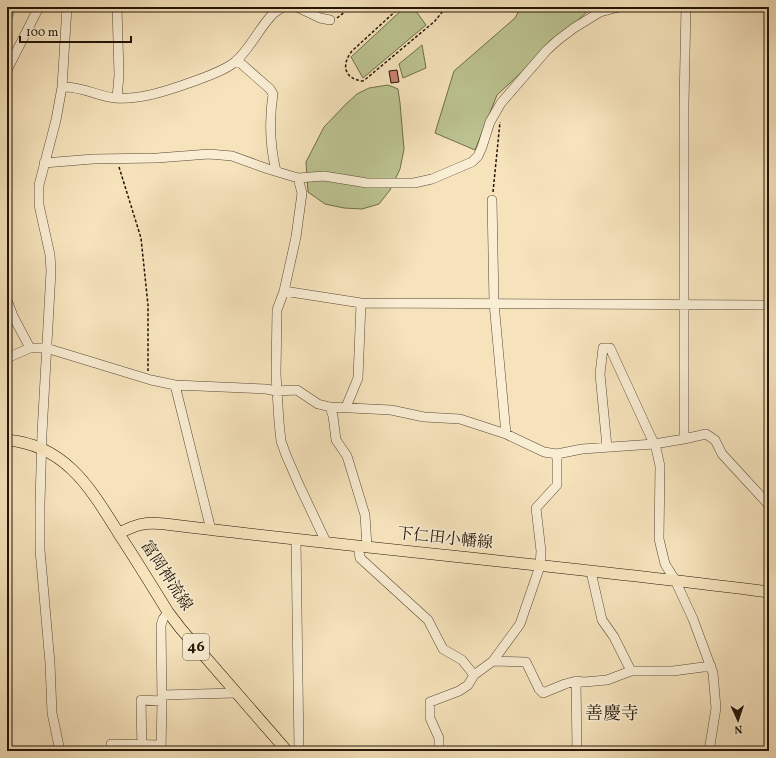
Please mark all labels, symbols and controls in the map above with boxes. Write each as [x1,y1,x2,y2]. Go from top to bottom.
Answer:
scale bar [20,18,131,44]
text: 100 m [26,25,59,41]
street label: 下仁田小幡線 [396,523,494,555]
street label: 富岡神流線 [135,536,197,616]
road number: 46 [183,634,209,660]
north arrow [718,700,758,740]
district label: 善慶寺 [585,702,639,727]
text: N [734,721,743,736]

